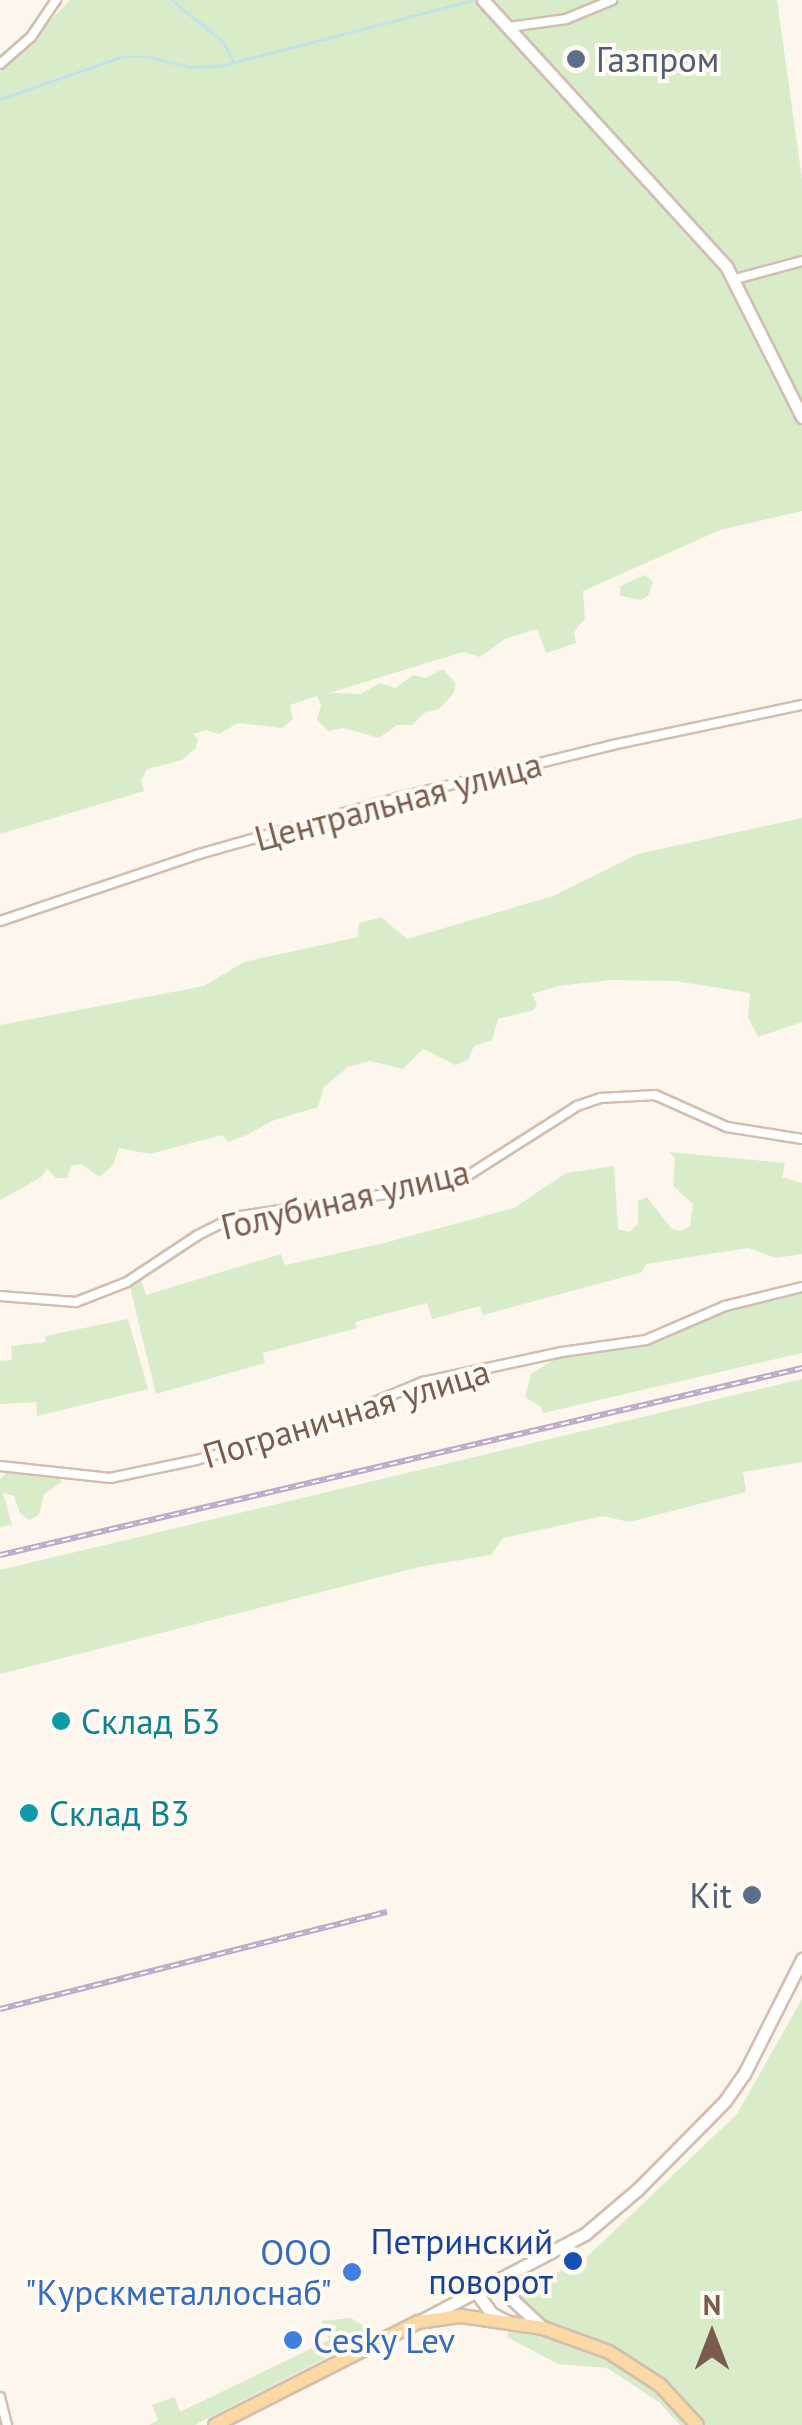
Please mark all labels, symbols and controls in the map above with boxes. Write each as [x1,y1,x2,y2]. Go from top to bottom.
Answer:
place label: Газпром [596,38,719,80]
marker: Газпром [565,48,587,70]
street label: Центральная улица [250,743,546,859]
street label: Голубиная улица [217,1150,473,1248]
street label: Пограничная улица [198,1349,494,1477]
place label: Склад Б3 [81,1700,220,1742]
marker: Склад Б3 [50,1710,72,1732]
place label: Склад В3 [49,1792,190,1834]
marker: Склад В3 [18,1802,40,1824]
place label: Kit [689,1874,732,1916]
marker: Kit [741,1884,763,1906]
place label: Петринский поворот [371,2220,553,2302]
place label: ООО "Курскметаллоснаб" [25,2231,332,2313]
marker: Петринский поворот [562,2250,584,2272]
marker: ООО "Курскметаллоснаб" [341,2261,363,2283]
north arrow [662,2285,762,2385]
text: N [703,2286,721,2323]
place label: Cesky Lev [313,2319,456,2361]
marker: Cesky Lev [282,2329,304,2351]

